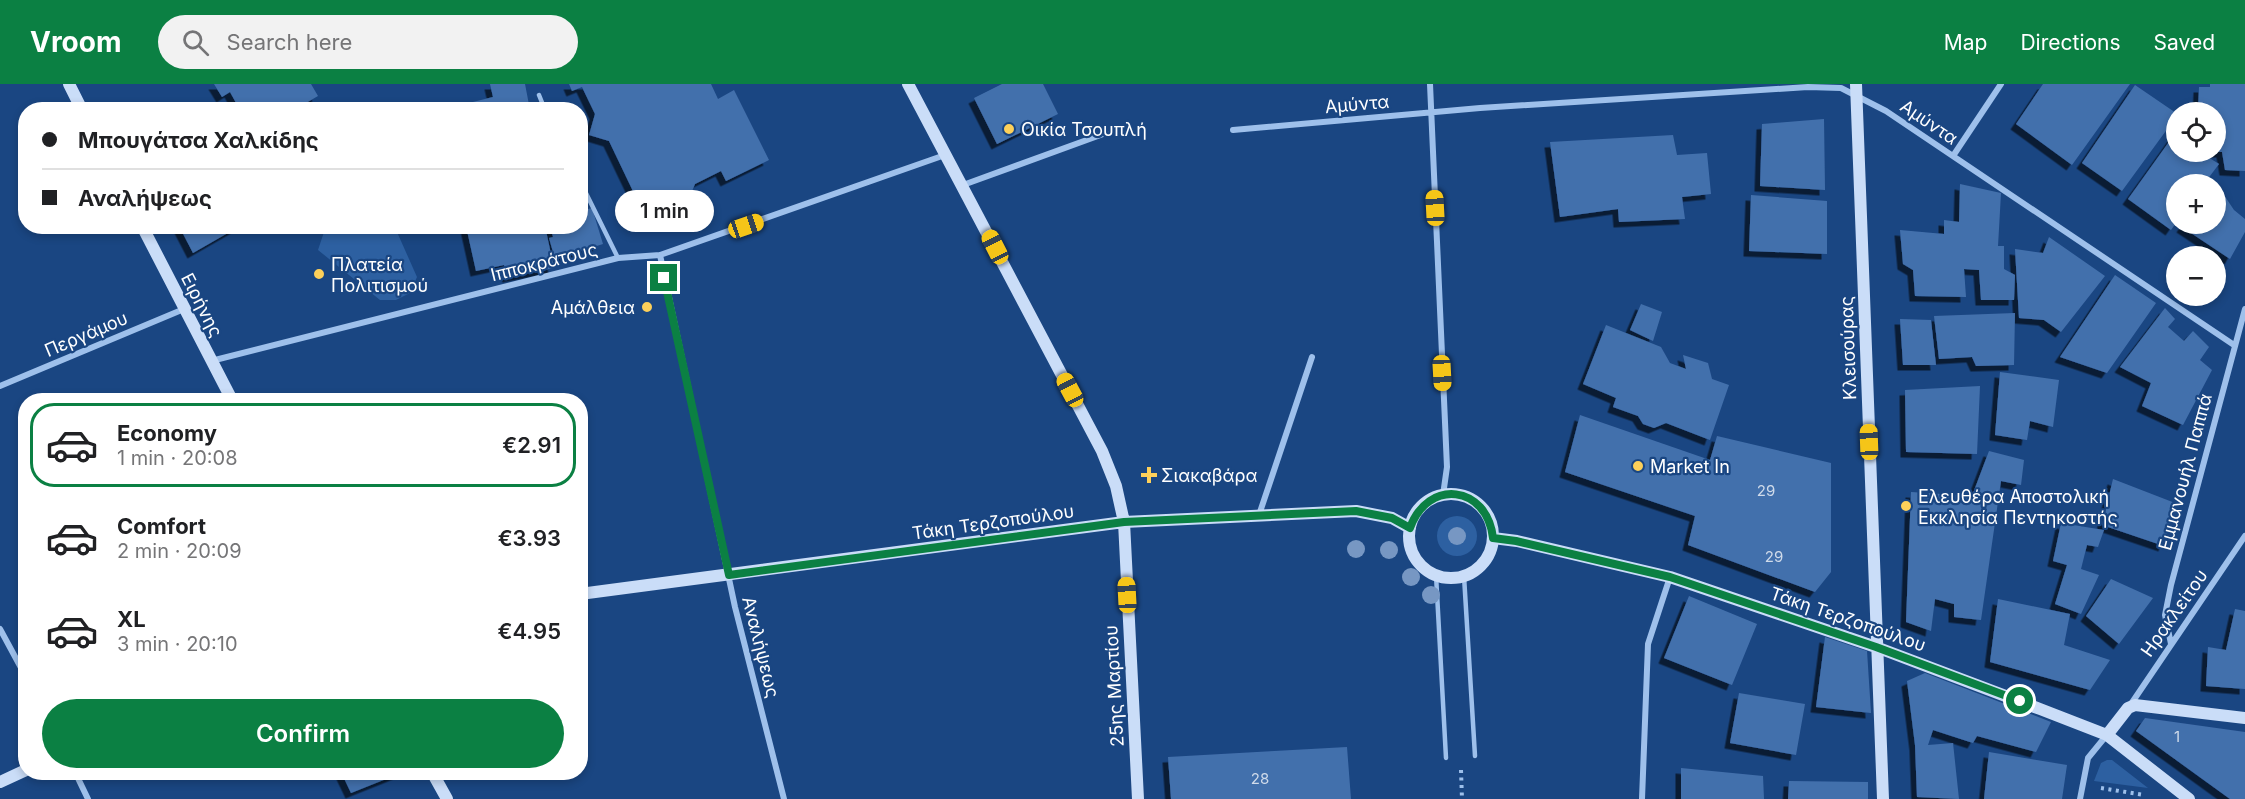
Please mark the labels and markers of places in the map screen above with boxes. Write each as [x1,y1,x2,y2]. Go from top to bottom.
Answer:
place label: Οικία Τσουπλή [1021,119,1147,140]
marker: Οικία Τσουπλή [1002,122,1016,136]
place label: Πλατεία Πολιτισμού [331,254,428,296]
marker: Πλατεία Πολιτισμού [312,267,326,281]
place label: Αμάλθεια [551,297,635,318]
marker: Αμάλθεια [640,300,654,314]
place label: Market In [1650,456,1730,477]
marker: Market In [1631,459,1645,473]
place label: Σιακαβάρα [1161,465,1257,486]
marker: Σιακαβάρα [1142,468,1156,482]
place label: Ελευθέρα Αποστολική Εκκλησία Πεντηκοστής [1918,486,2118,528]
marker: Ελευθέρα Αποστολική Εκκλησία Πεντηκοστής [1899,499,1913,513]

